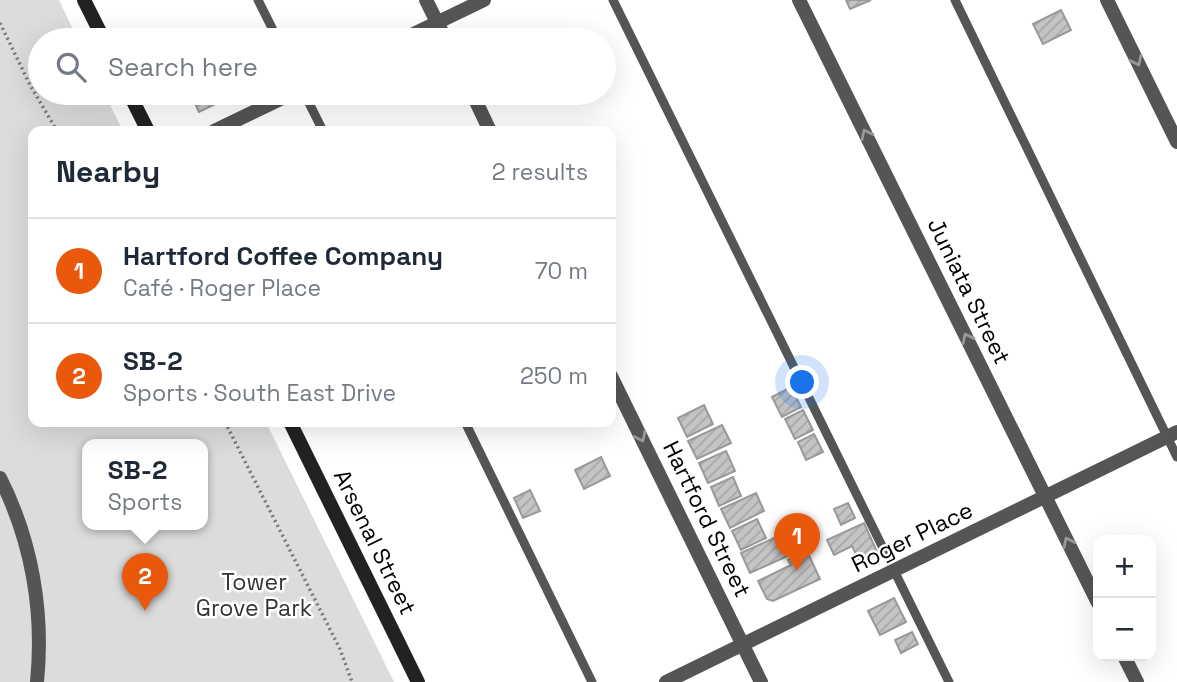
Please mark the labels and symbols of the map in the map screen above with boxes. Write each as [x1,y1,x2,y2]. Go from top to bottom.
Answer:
one-way arrow [1129,54,1143,66]
one-way arrow [860,129,874,141]
street label: Juniata Street [921,213,1017,369]
one-way arrow [962,333,976,345]
your location [785,365,819,399]
one-way arrow [632,430,646,442]
street label: Hartford Street [656,436,758,602]
street label: Arsenal Street [327,464,423,620]
street label: Roger Place [846,495,978,579]
pin: 1 [774,513,820,571]
one-way arrow [1062,537,1076,549]
pin: 2 [122,553,168,611]
park label: Tower Grove Park [196,567,312,623]

